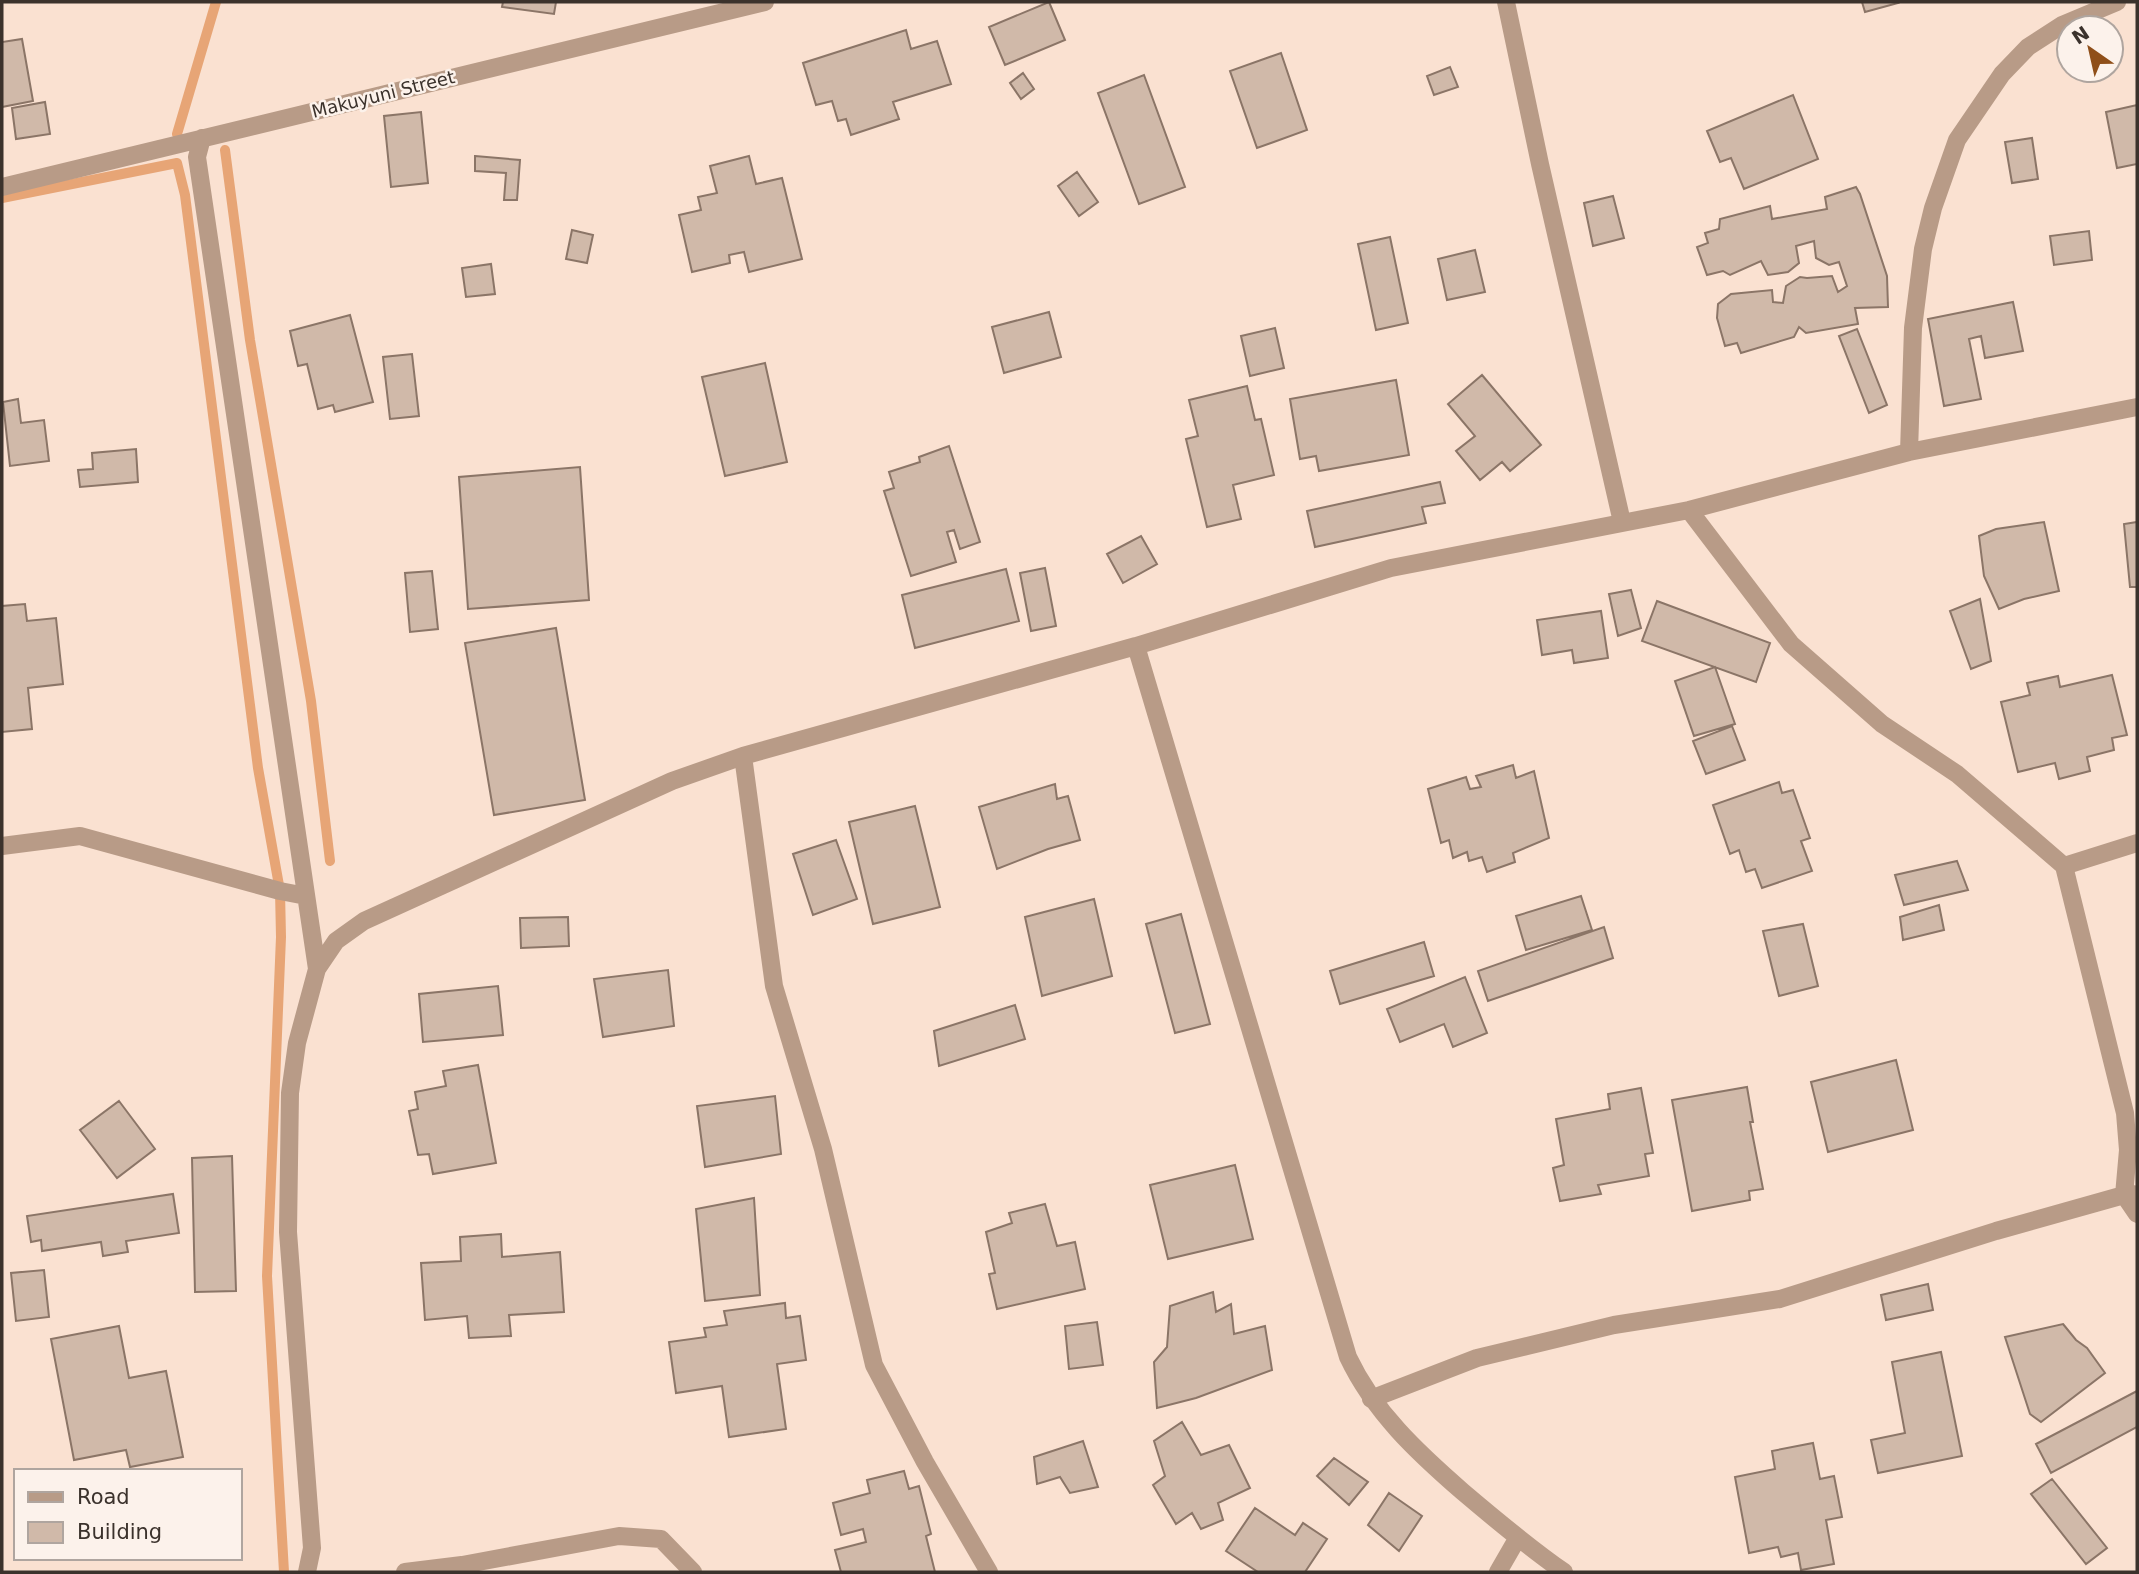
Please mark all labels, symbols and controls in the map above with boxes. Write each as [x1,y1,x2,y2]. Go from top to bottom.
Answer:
north arrow [2055,14,2125,84]
text: N [2068,21,2093,48]
street label: Makuyuni Street [309,66,457,122]
legend [14,1469,242,1560]
text: Road [77,1485,130,1509]
text: Building [77,1520,162,1544]

